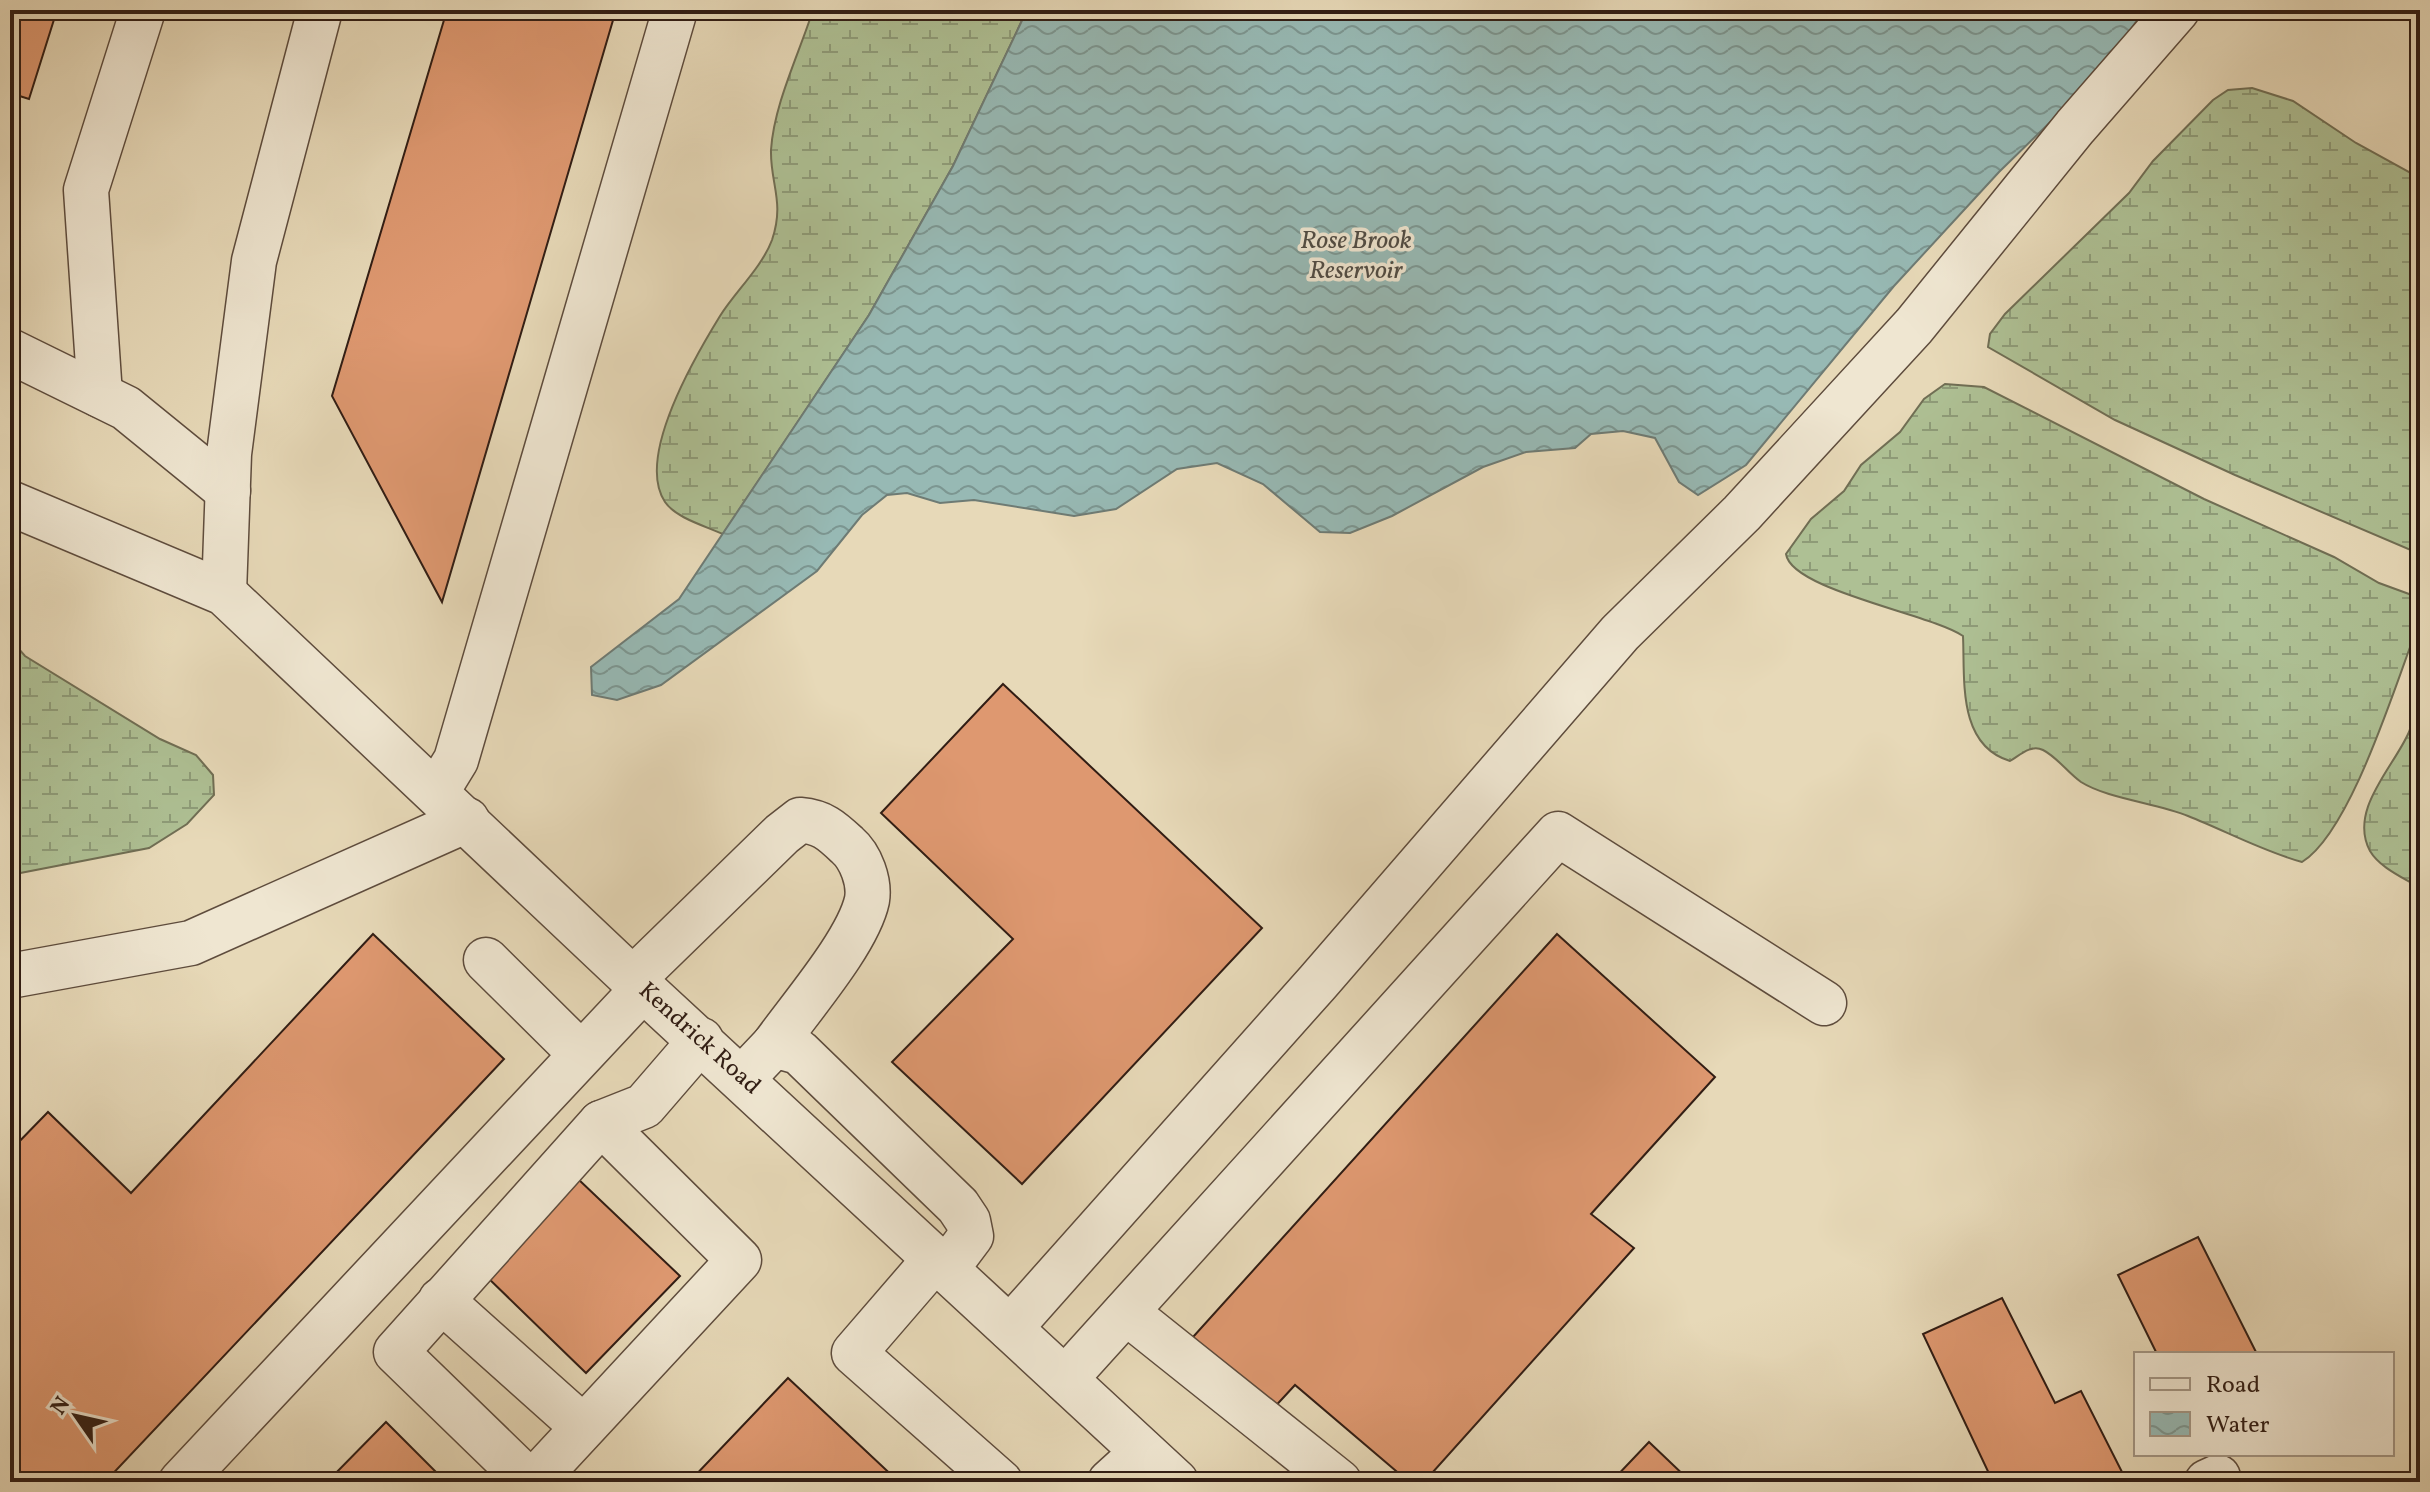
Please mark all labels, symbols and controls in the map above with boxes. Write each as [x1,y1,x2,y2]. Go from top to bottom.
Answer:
water label: Rose Brook Reservoir [1300,223,1412,289]
street label: Kendrick Road [630,975,768,1103]
legend [2134,1352,2394,1456]
text: Road [2206,1369,2260,1403]
north arrow [36,1376,116,1456]
text: N [44,1391,79,1422]
text: Water [2206,1409,2270,1443]

